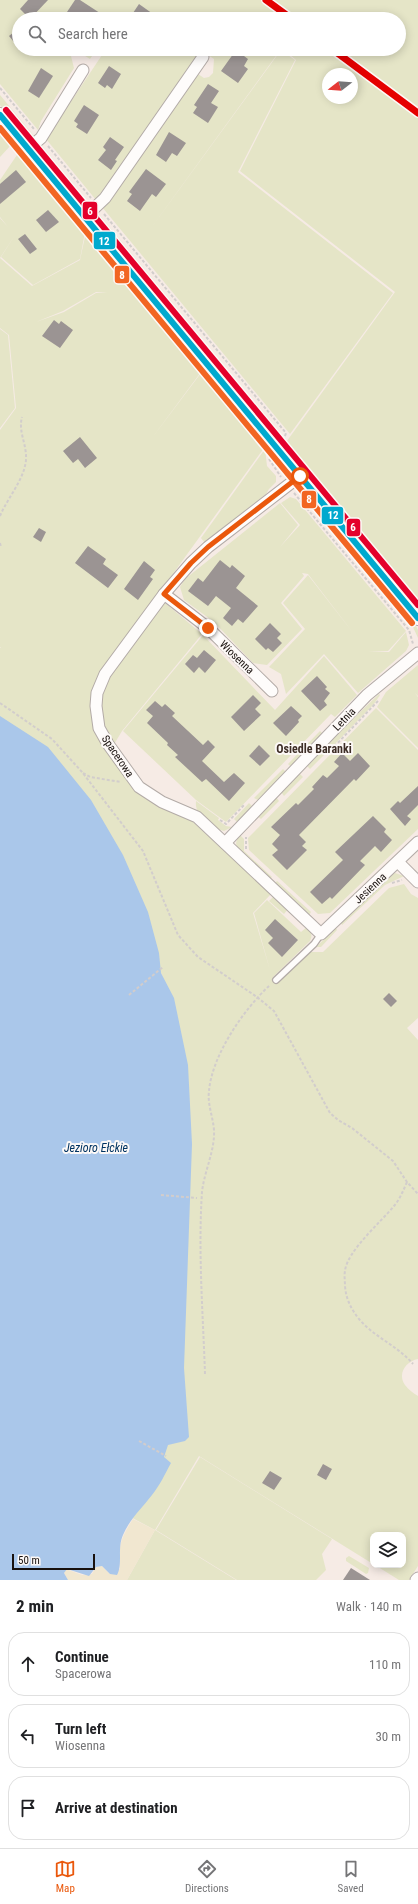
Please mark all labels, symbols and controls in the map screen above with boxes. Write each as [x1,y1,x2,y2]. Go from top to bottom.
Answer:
search box [12,12,406,56]
icon: search [26,23,48,45]
text: Search here [58,25,128,43]
north arrow [322,68,358,104]
line badge: 6 [82,201,98,220]
text: 6 [87,205,93,218]
line badge: 12 [93,231,116,250]
text: 12 [98,235,110,248]
line badge: 8 [114,265,130,284]
text: 8 [119,269,125,282]
route start [291,467,309,485]
line badge: 8 [301,490,317,509]
text: 8 [306,493,312,506]
line badge: 12 [321,506,344,525]
text: 12 [327,509,339,522]
line badge: 6 [346,518,361,537]
text: 6 [350,521,356,534]
route end [199,619,217,637]
street label: Wiosenna [217,638,256,677]
street label: Letnia [330,705,358,733]
street label: Spacerowa [99,733,136,780]
district label: Osiedle Baranki [276,742,352,756]
street label: Jesienna [352,870,389,906]
water label: Jezioro Ełckie [64,1141,129,1155]
map controls [370,1532,406,1568]
button: layers [370,1532,406,1568]
scale bar [12,1552,95,1571]
text: 50 m [18,1554,40,1567]
text: 2 min [16,1596,54,1616]
text: Walk · 140 m [336,1599,402,1614]
text: Continue [55,1648,109,1666]
icon: ahead [17,1653,39,1675]
text: 110 m [369,1657,401,1672]
text: Spacerowa [55,1666,112,1681]
text: Turn left [55,1720,106,1738]
icon: left [17,1725,39,1747]
text: 30 m [375,1729,401,1744]
text: Wiosenna [55,1738,105,1753]
icon: arrive [17,1797,39,1819]
text: Arrive at destination [55,1799,178,1817]
tab: Map [54,1858,76,1895]
tab: Directions [185,1858,229,1895]
tab: Saved [338,1858,364,1895]

